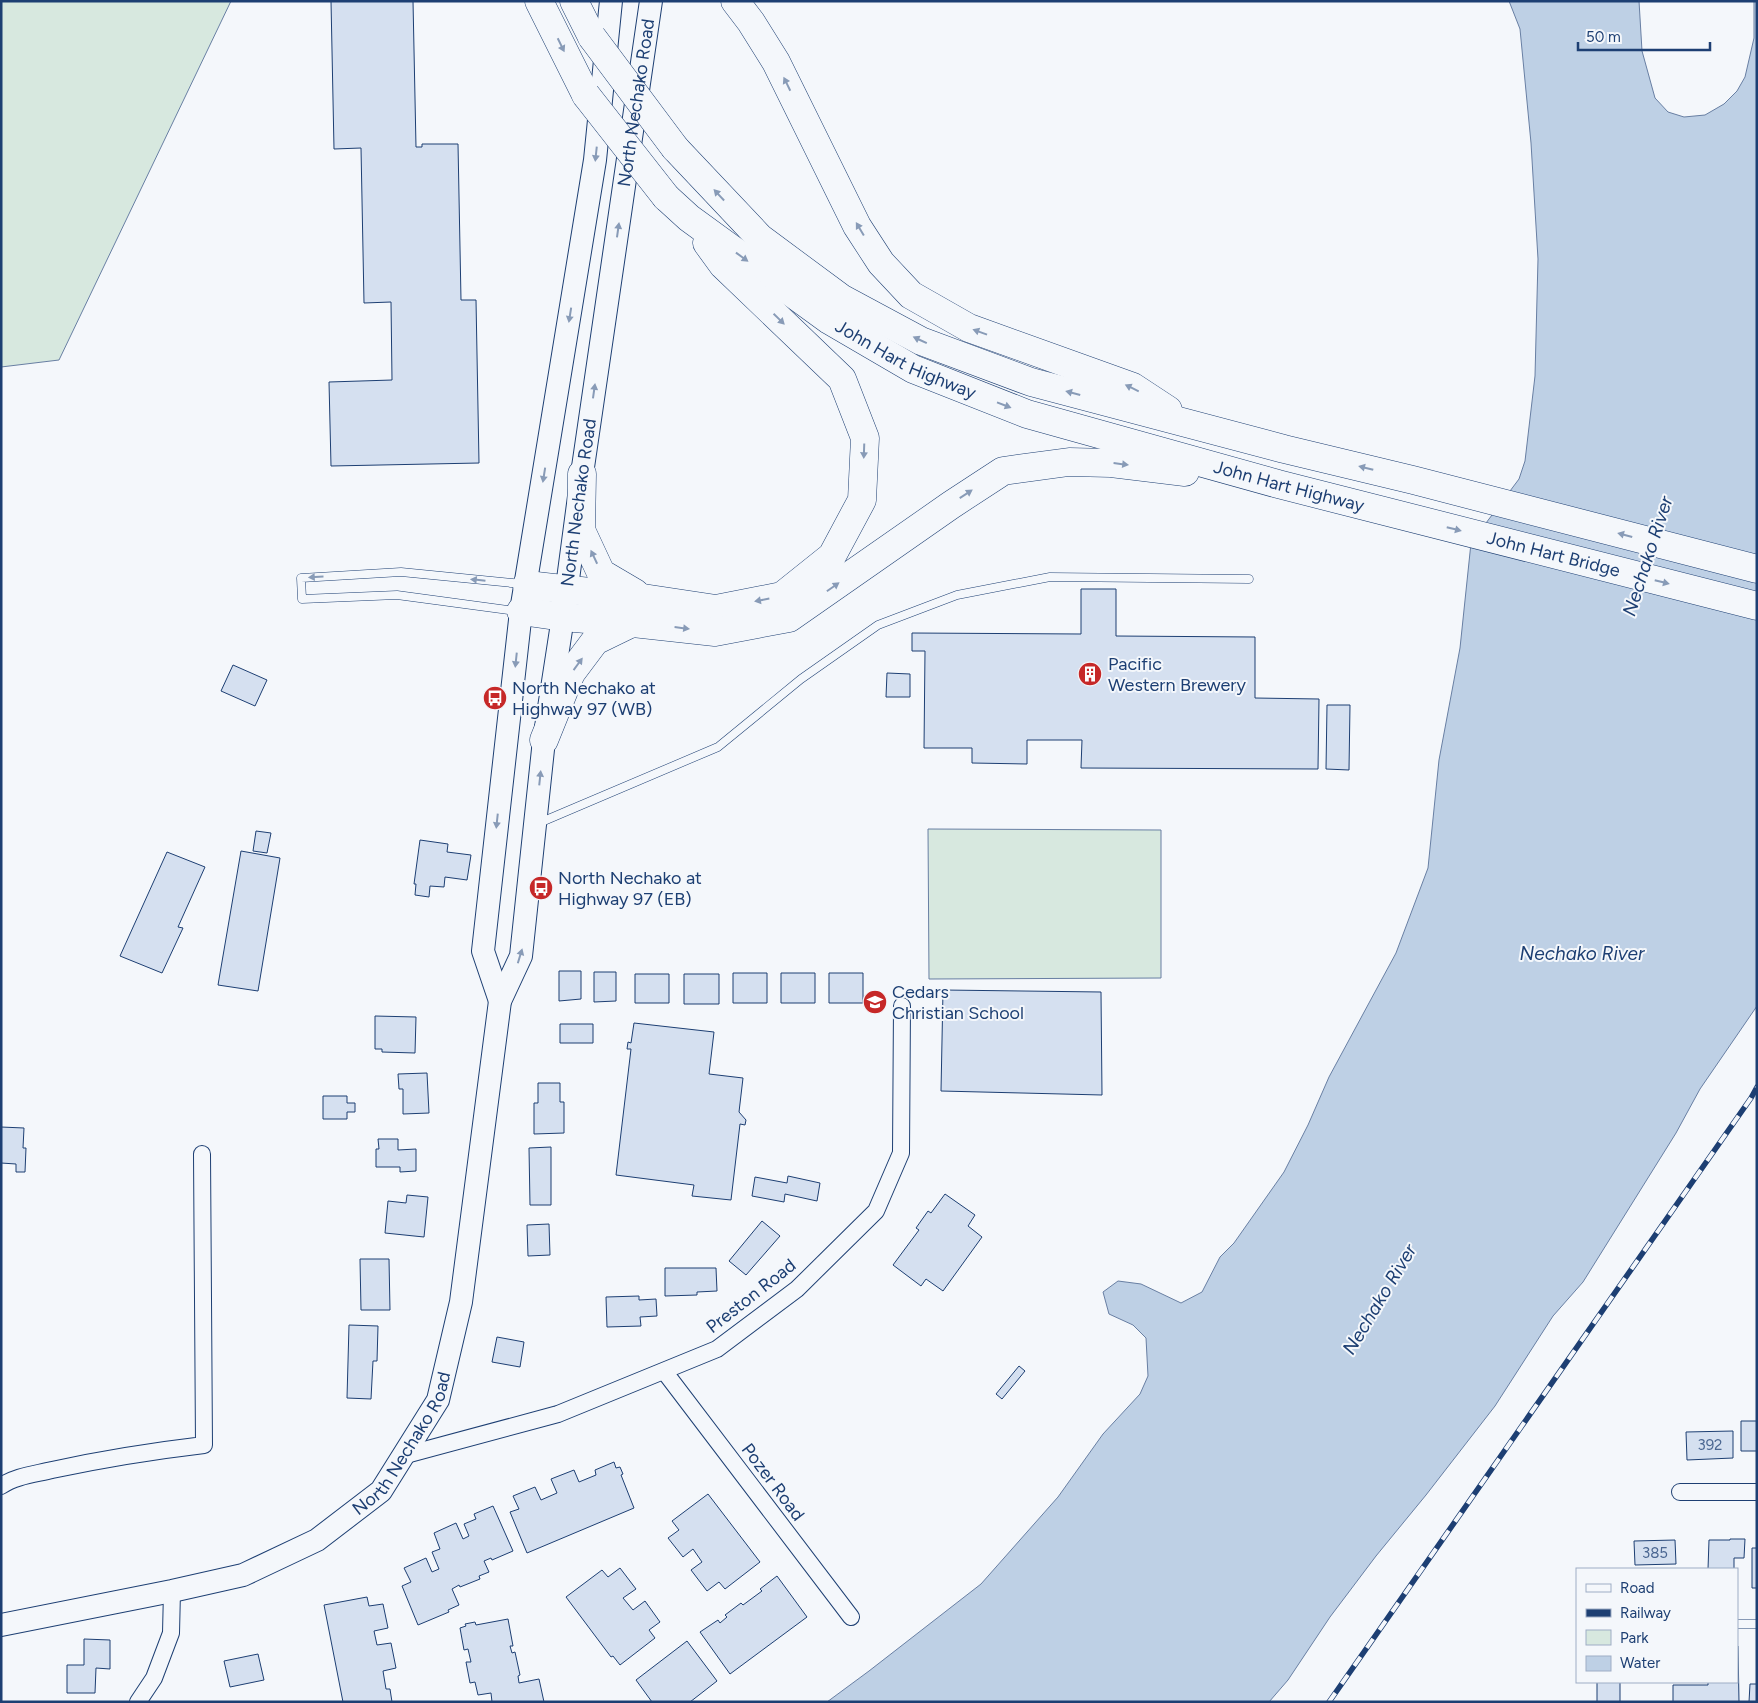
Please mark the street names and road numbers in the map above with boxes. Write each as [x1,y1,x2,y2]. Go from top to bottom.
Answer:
street label: North Nechako Road [613,17,659,188]
street label: John Hart Highway [831,315,980,404]
street label: North Nechako Road [556,417,601,588]
street label: John Hart Highway [1211,456,1367,517]
street label: John Hart Bridge [1485,527,1623,582]
street label: Preston Road [702,1254,800,1338]
street label: North Nechako Road [348,1369,455,1520]
street label: Pozer Road [737,1439,809,1525]

